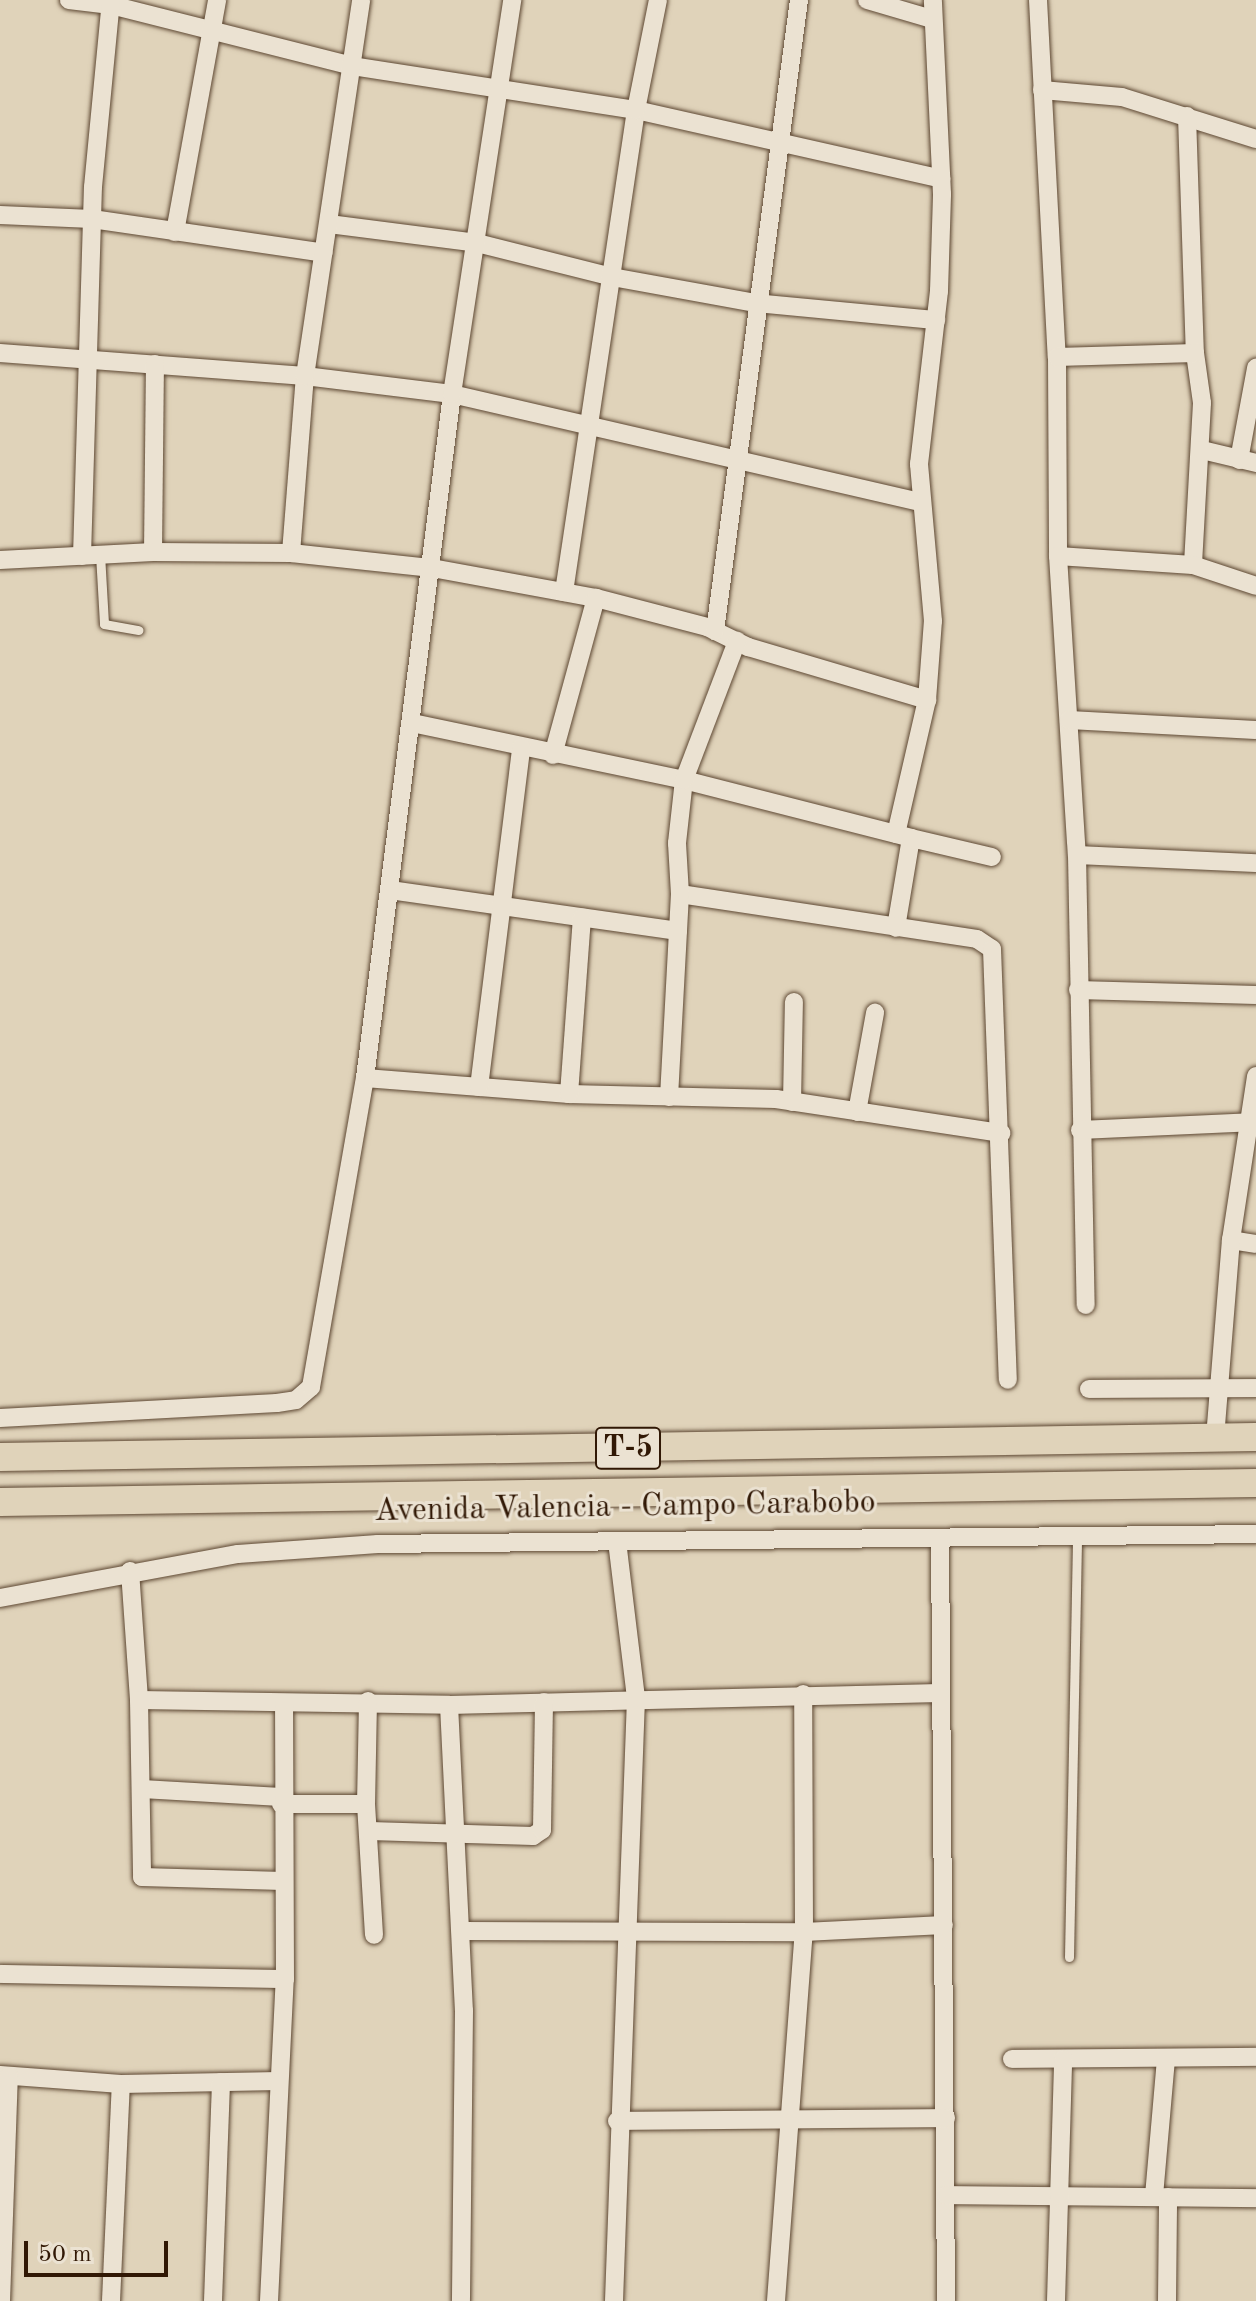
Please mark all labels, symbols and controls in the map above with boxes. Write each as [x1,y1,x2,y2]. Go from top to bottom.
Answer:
road number: T-5 [594,1422,662,1474]
street label: Avenida Valencia - Campo Carabobo [374,1484,876,1532]
scale bar [28,2225,172,2275]
text: 50 m [38,2243,92,2267]

